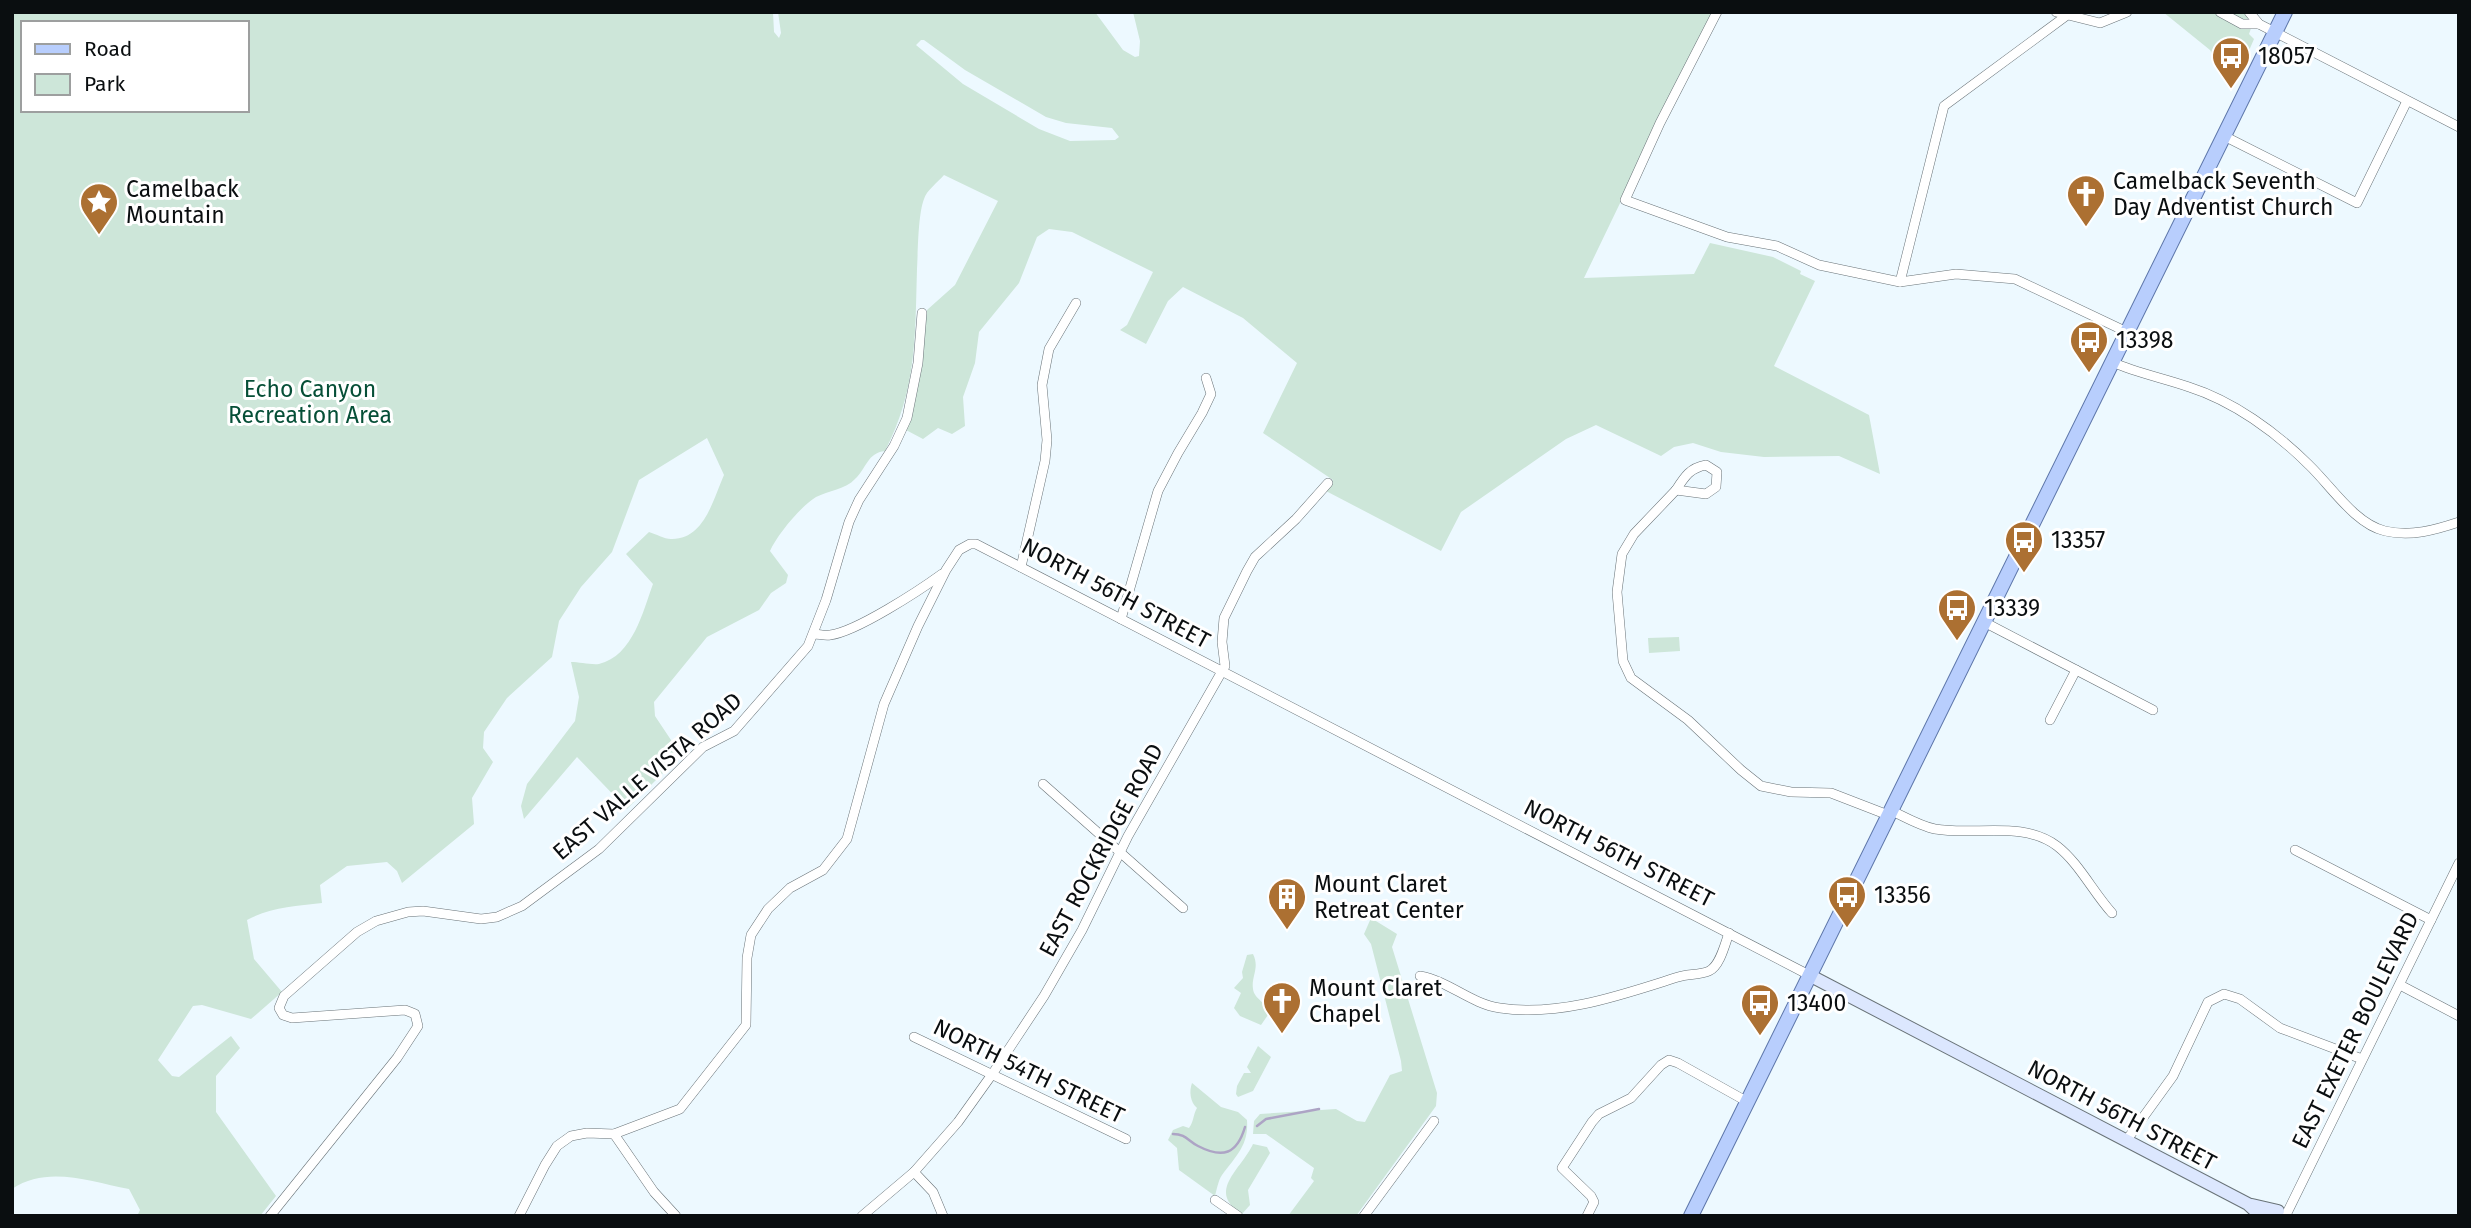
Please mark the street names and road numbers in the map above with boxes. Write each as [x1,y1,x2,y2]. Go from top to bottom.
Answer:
street label: NORTH 56TH STREET [1017,532,1215,655]
street label: EAST VALLE VISTA ROAD [547,686,747,866]
street label: EAST ROCKRIDGE ROAD [1033,739,1169,961]
street label: NORTH 56TH STREET [1519,793,1719,913]
street label: EAST EXETER BOULEVARD [2285,907,2425,1153]
street label: NORTH 54TH STREET [929,1013,1129,1130]
street label: NORTH 56TH STREET [2023,1054,2221,1177]

